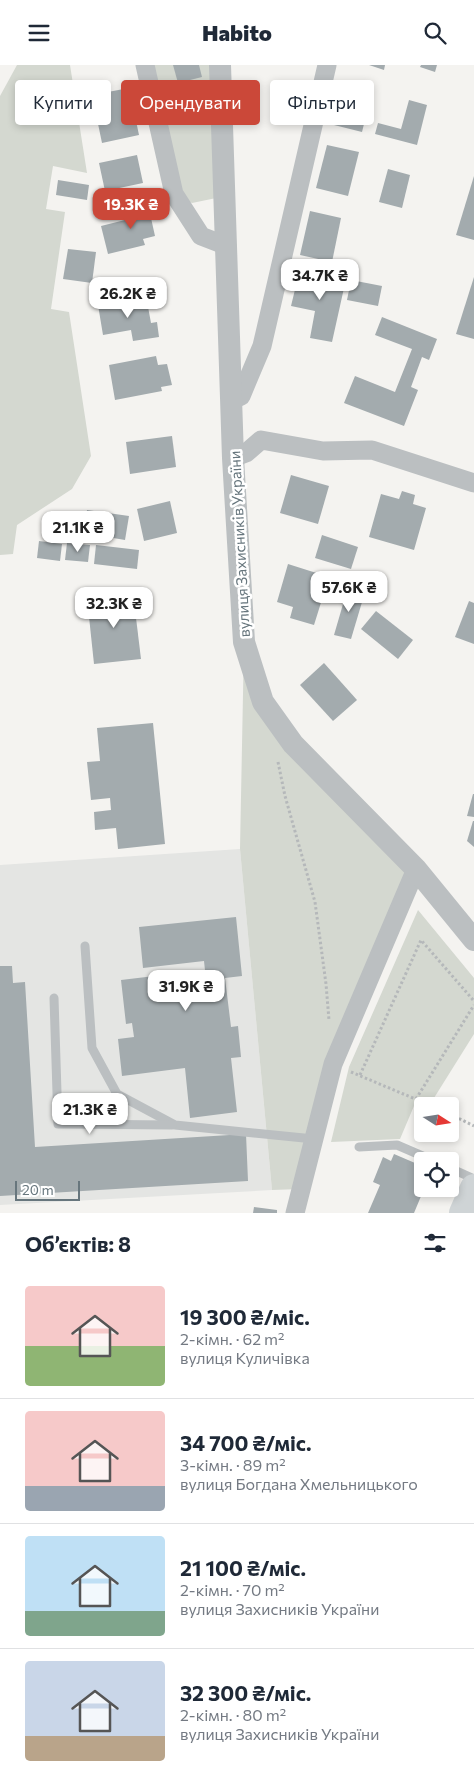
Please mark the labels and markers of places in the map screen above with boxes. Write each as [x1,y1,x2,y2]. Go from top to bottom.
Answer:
pin: 19.3K ₴ [85,187,177,230]
pin: 34.7K ₴ [274,259,366,301]
pin: 26.2K ₴ [82,277,174,319]
pin: 21.1K ₴ [32,511,124,553]
pin: 57.6K ₴ [303,571,395,613]
pin: 32.3K ₴ [68,587,160,629]
pin: 31.9K ₴ [140,969,232,1012]
pin: 21.3K ₴ [44,1093,136,1135]

